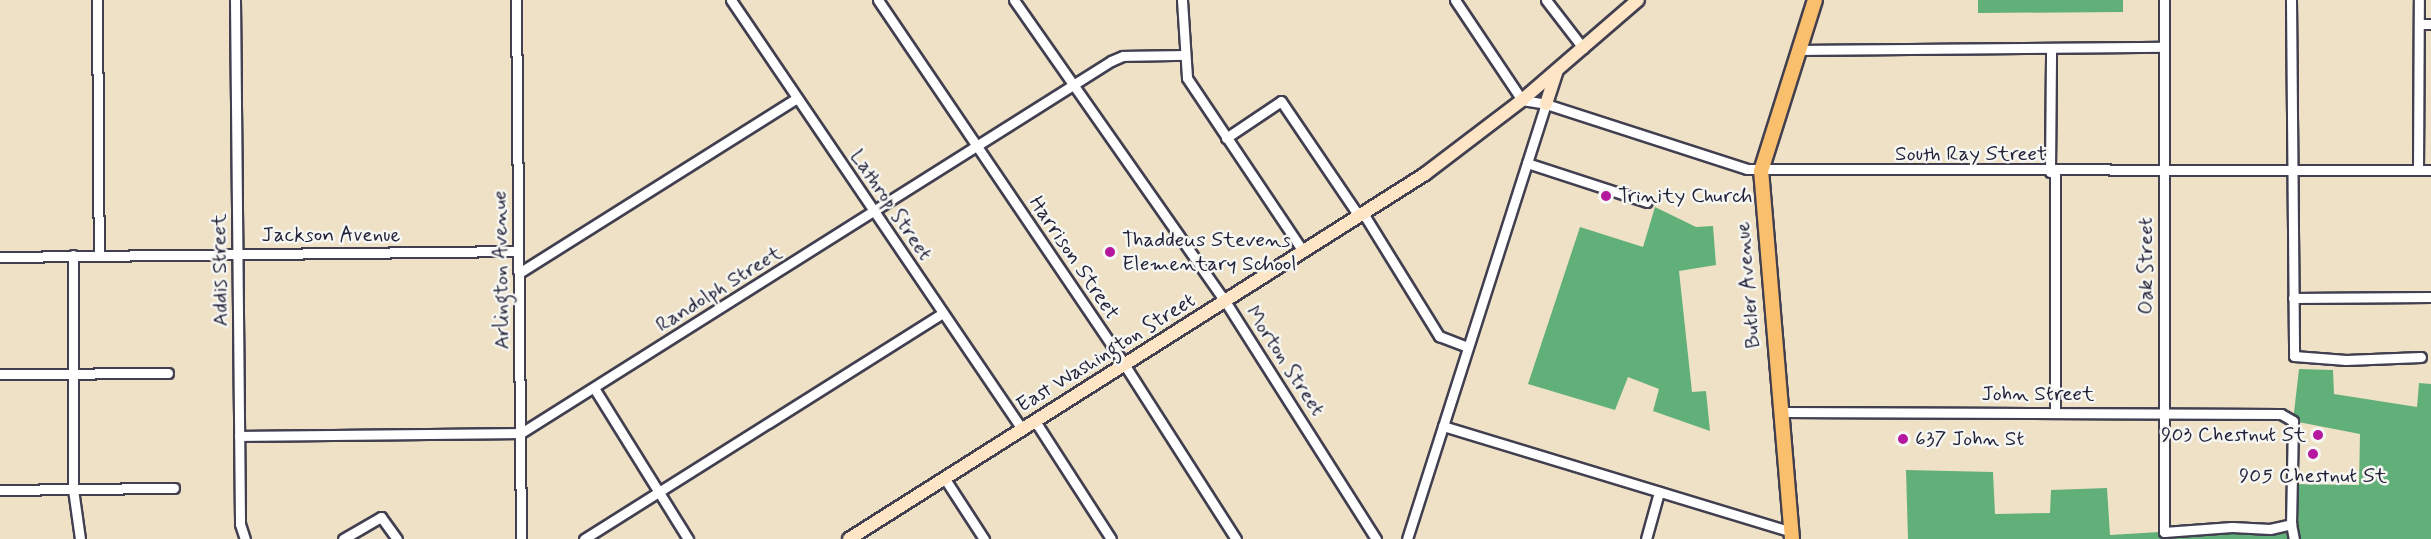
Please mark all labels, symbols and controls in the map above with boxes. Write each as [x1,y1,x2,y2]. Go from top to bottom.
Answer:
street label: South Ray Street [1896,141,2046,167]
street label: Lathrop Street [844,143,938,267]
place label: Trinity Church [1618,183,1757,209]
marker: Trinity Church [1599,189,1613,203]
street label: Arlington Avenue [487,192,515,348]
street label: Harrison Street [1024,192,1124,324]
street label: Addis Street [206,213,234,327]
street label: Oak Street [2133,216,2159,316]
street label: Jackson Avenue [259,222,403,248]
street label: Butler Avenue [1730,222,1766,348]
place label: Thaddeus Stevens Elementary School [1122,227,1297,277]
street label: Randolph Street [651,240,787,338]
marker: Thaddeus Stevens Elementary School [1103,245,1117,259]
street label: East Washington Street [1011,287,1201,419]
street label: Morton Street [1239,300,1331,422]
street label: John Street [1982,381,2094,407]
place label: 903 Chestnut St [2166,422,2306,448]
place label: 637 John St [1915,426,2024,452]
marker: 903 Chestnut St [2311,428,2325,442]
marker: 637 John St [1896,432,1910,446]
marker: 905 Chestnut St [2306,447,2320,461]
place label: 905 Chestnut St [2241,463,2385,489]

